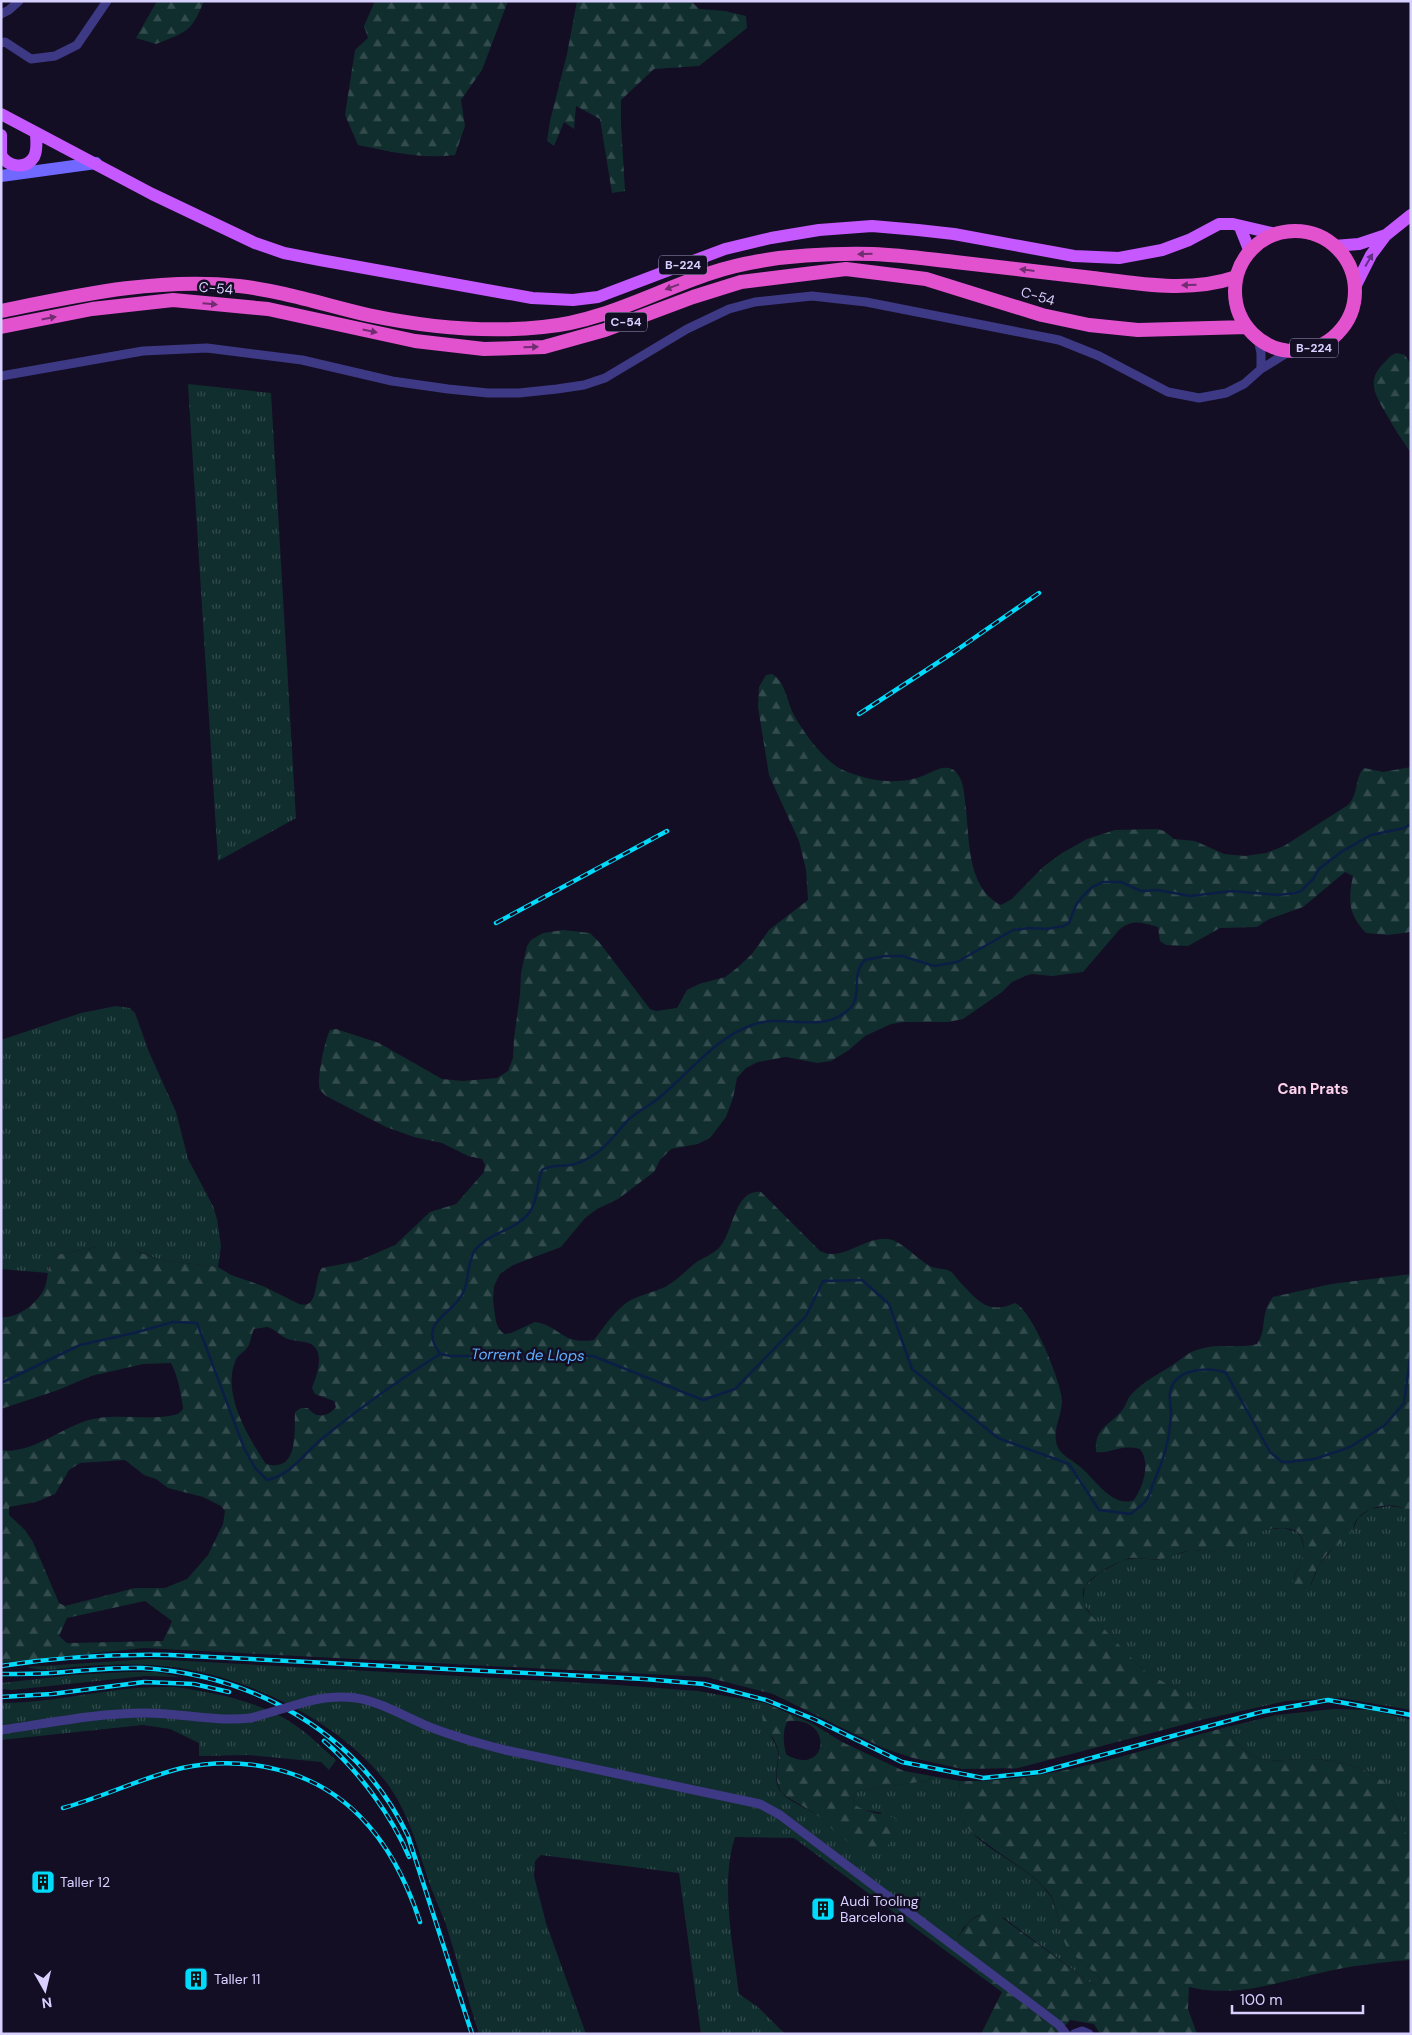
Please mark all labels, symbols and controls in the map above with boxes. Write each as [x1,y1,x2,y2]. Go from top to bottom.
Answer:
one-way arrow [857,250,873,258]
one-way arrow [1364,253,1373,266]
road number: B-224 [659,256,707,274]
one-way arrow [1019,266,1035,274]
street label: C-54 [198,278,235,299]
one-way arrow [1180,281,1196,289]
one-way arrow [664,283,679,291]
street label: C-54 [1019,283,1058,310]
one-way arrow [202,300,218,308]
one-way arrow [41,313,57,321]
road number: C-54 [605,313,647,332]
one-way arrow [362,328,378,336]
road number: B-224 [1290,338,1338,358]
one-way arrow [523,343,539,351]
district label: Can Prats [1277,1079,1349,1099]
water label: Torrent de Llops [471,1344,585,1366]
building icon: Taller 12 [30,1869,56,1895]
place label: Taller 12 [60,1873,110,1891]
place label: Audi Tooling Barcelona [840,1892,919,1926]
building icon: Audi Tooling Barcelona [810,1896,836,1922]
north arrow [20,1965,70,2015]
building icon: Taller 11 [183,1966,209,1992]
place label: Taller 11 [214,1970,260,1988]
scale bar [1232,1982,1363,2014]
text: 100 m [1240,1990,1283,2010]
text: N [40,1993,53,2012]

